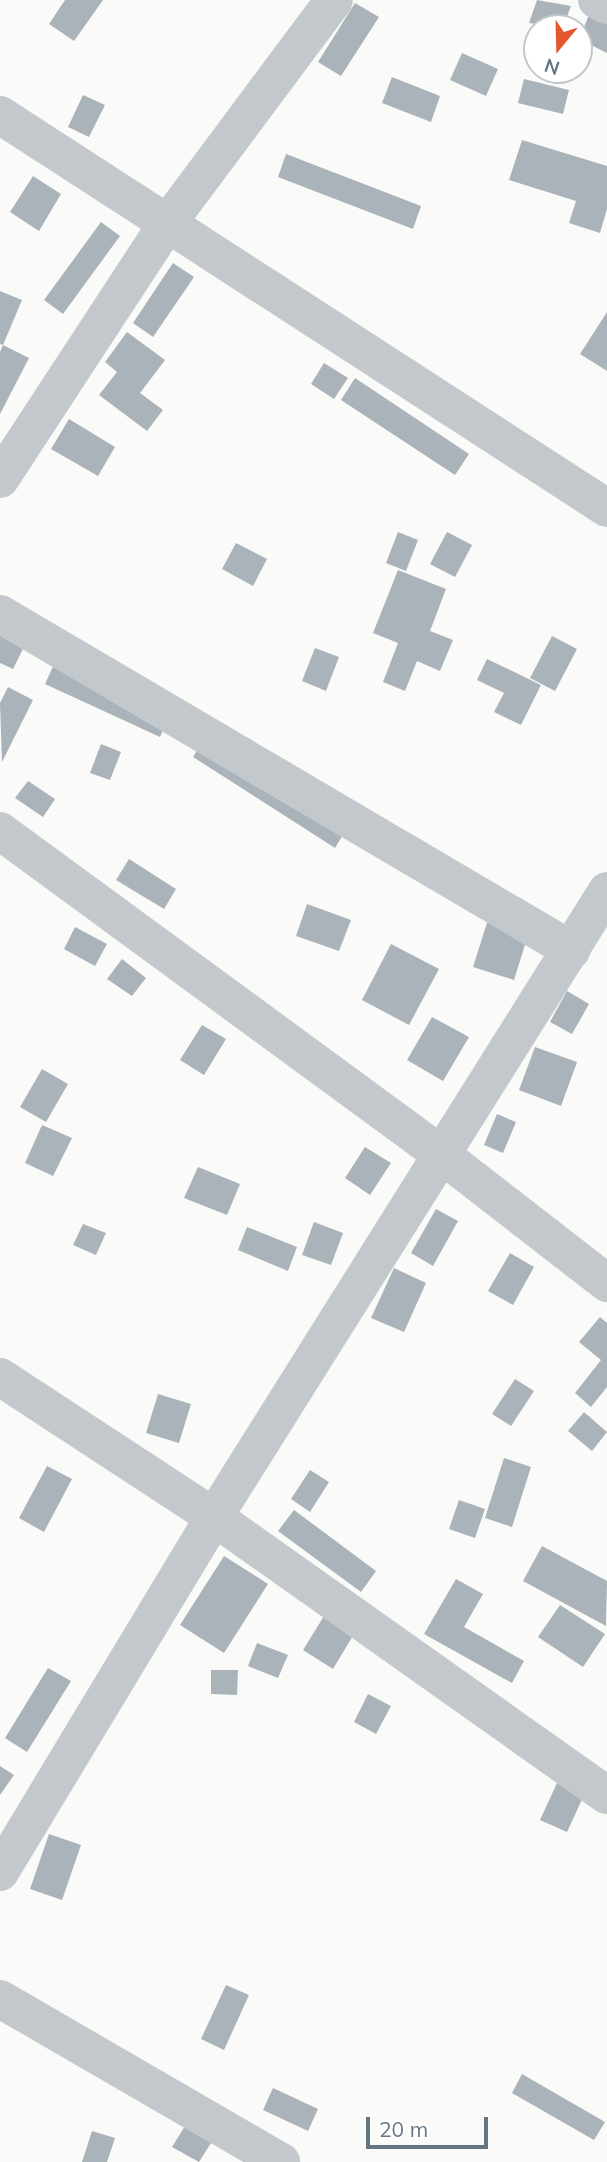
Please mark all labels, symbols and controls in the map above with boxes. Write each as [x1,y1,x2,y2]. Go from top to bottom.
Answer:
north arrow [523,14,593,84]
text: N [541,53,563,81]
scale bar [369,2102,491,2146]
text: 20 m [379,2116,428,2142]

